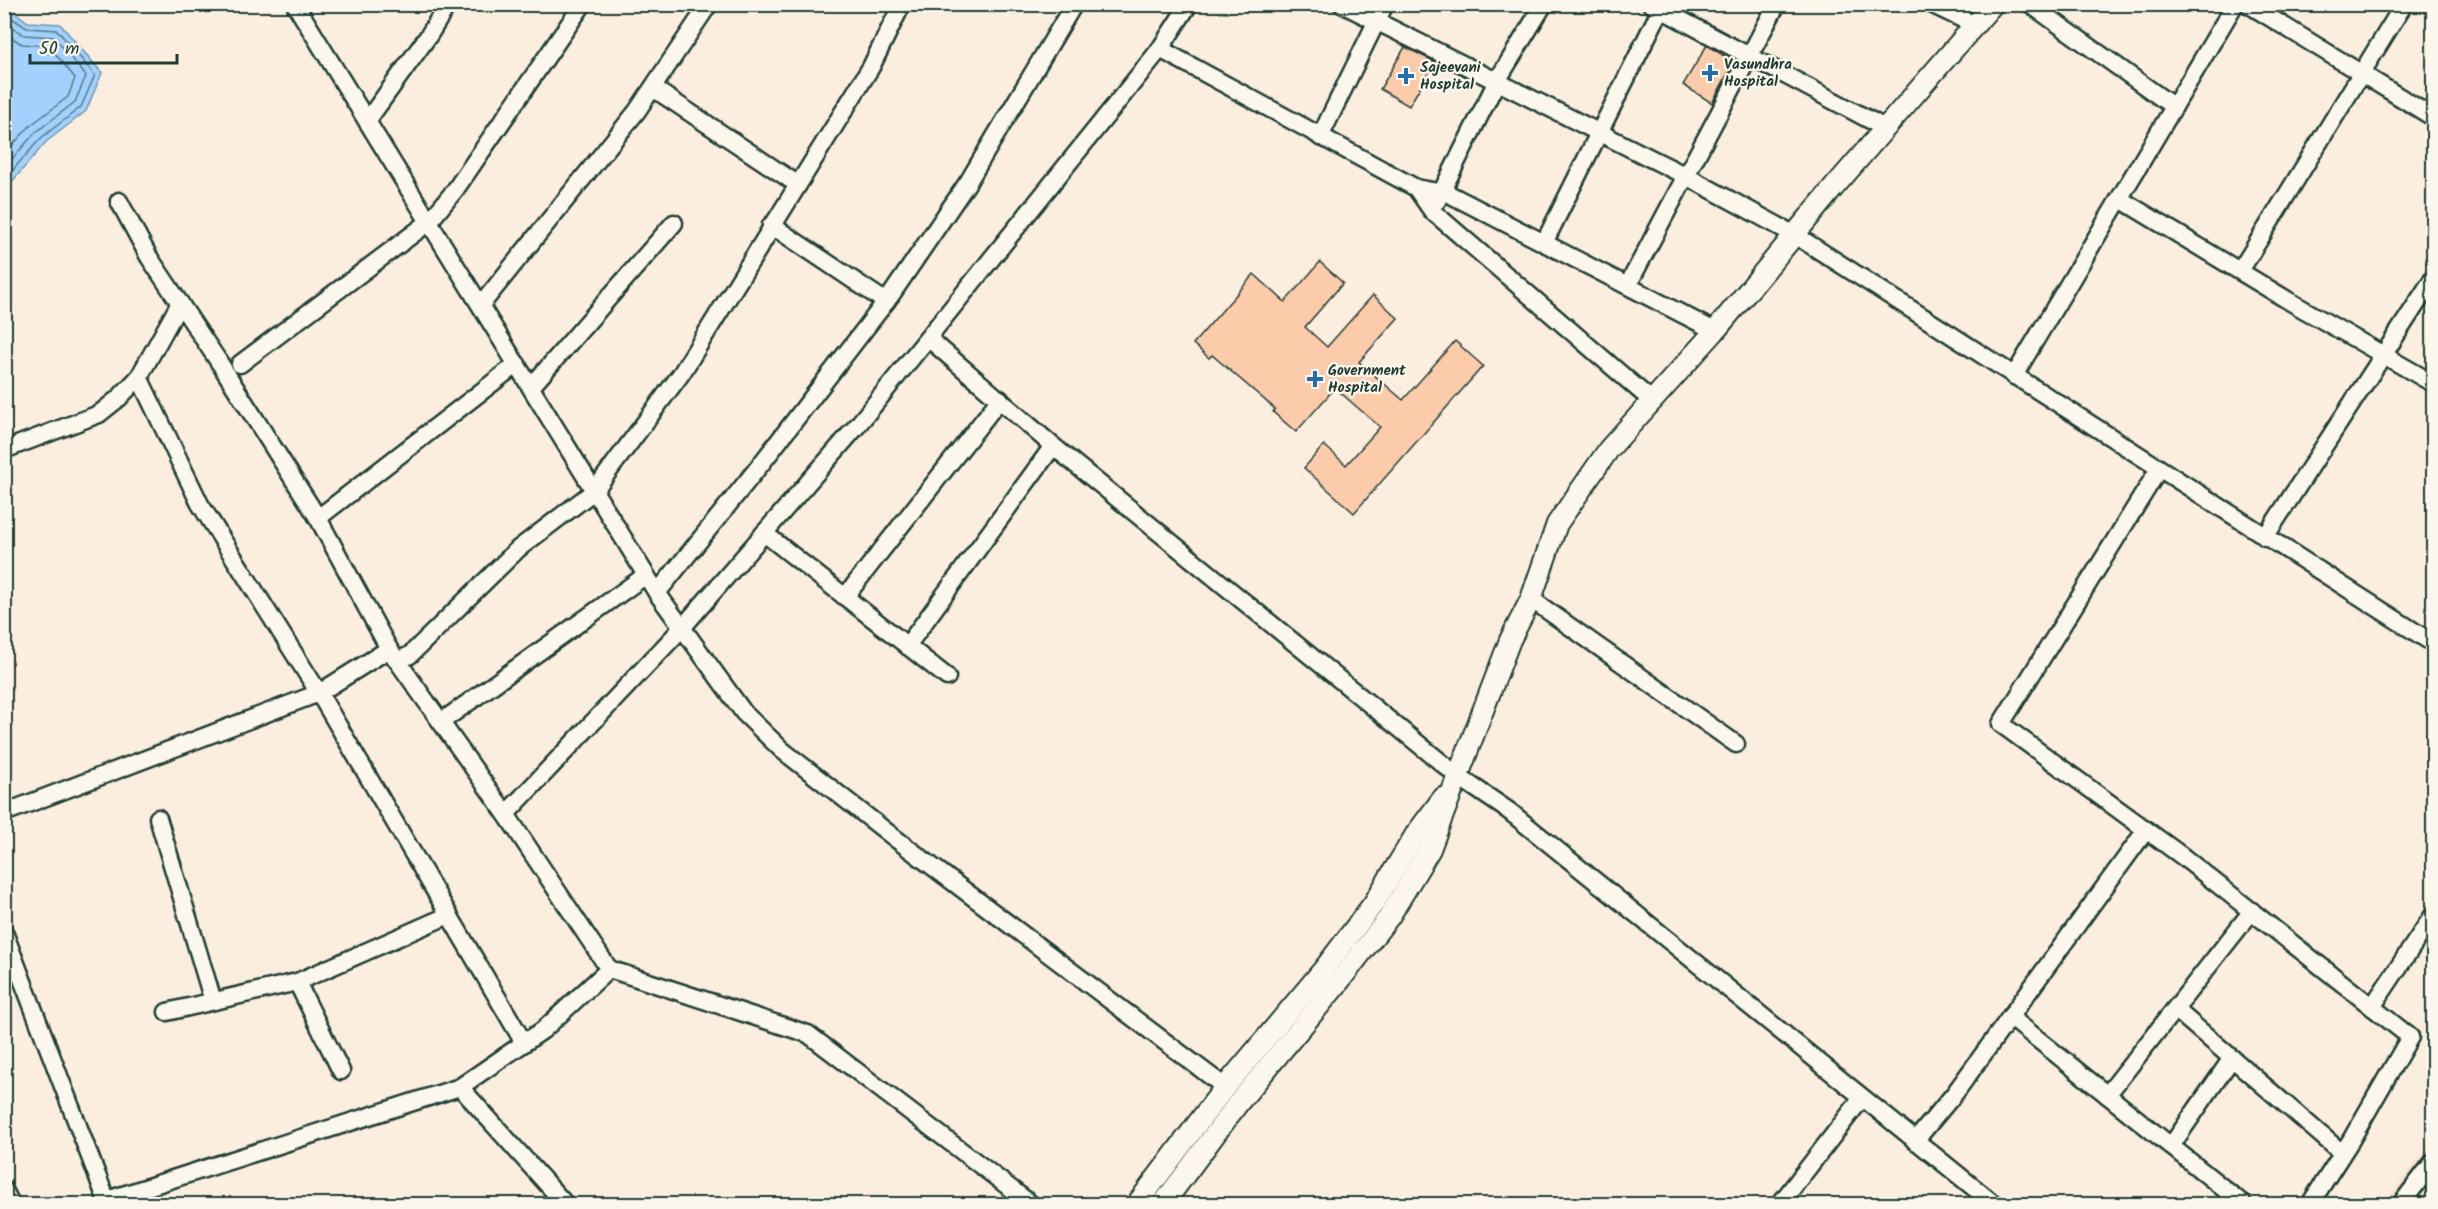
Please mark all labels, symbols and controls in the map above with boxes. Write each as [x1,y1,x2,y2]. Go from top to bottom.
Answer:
scale bar [30,27,177,65]
text: 50 m [39,35,79,64]
place label: Vasundhra Hospital [1724,53,1792,94]
place label: Sajeevani Hospital [1420,56,1482,97]
marker: Vasundhra Hospital [1701,64,1719,82]
marker: Sajeevani Hospital [1397,67,1415,85]
place label: Government Hospital [1328,359,1406,400]
marker: Government Hospital [1306,370,1324,388]

